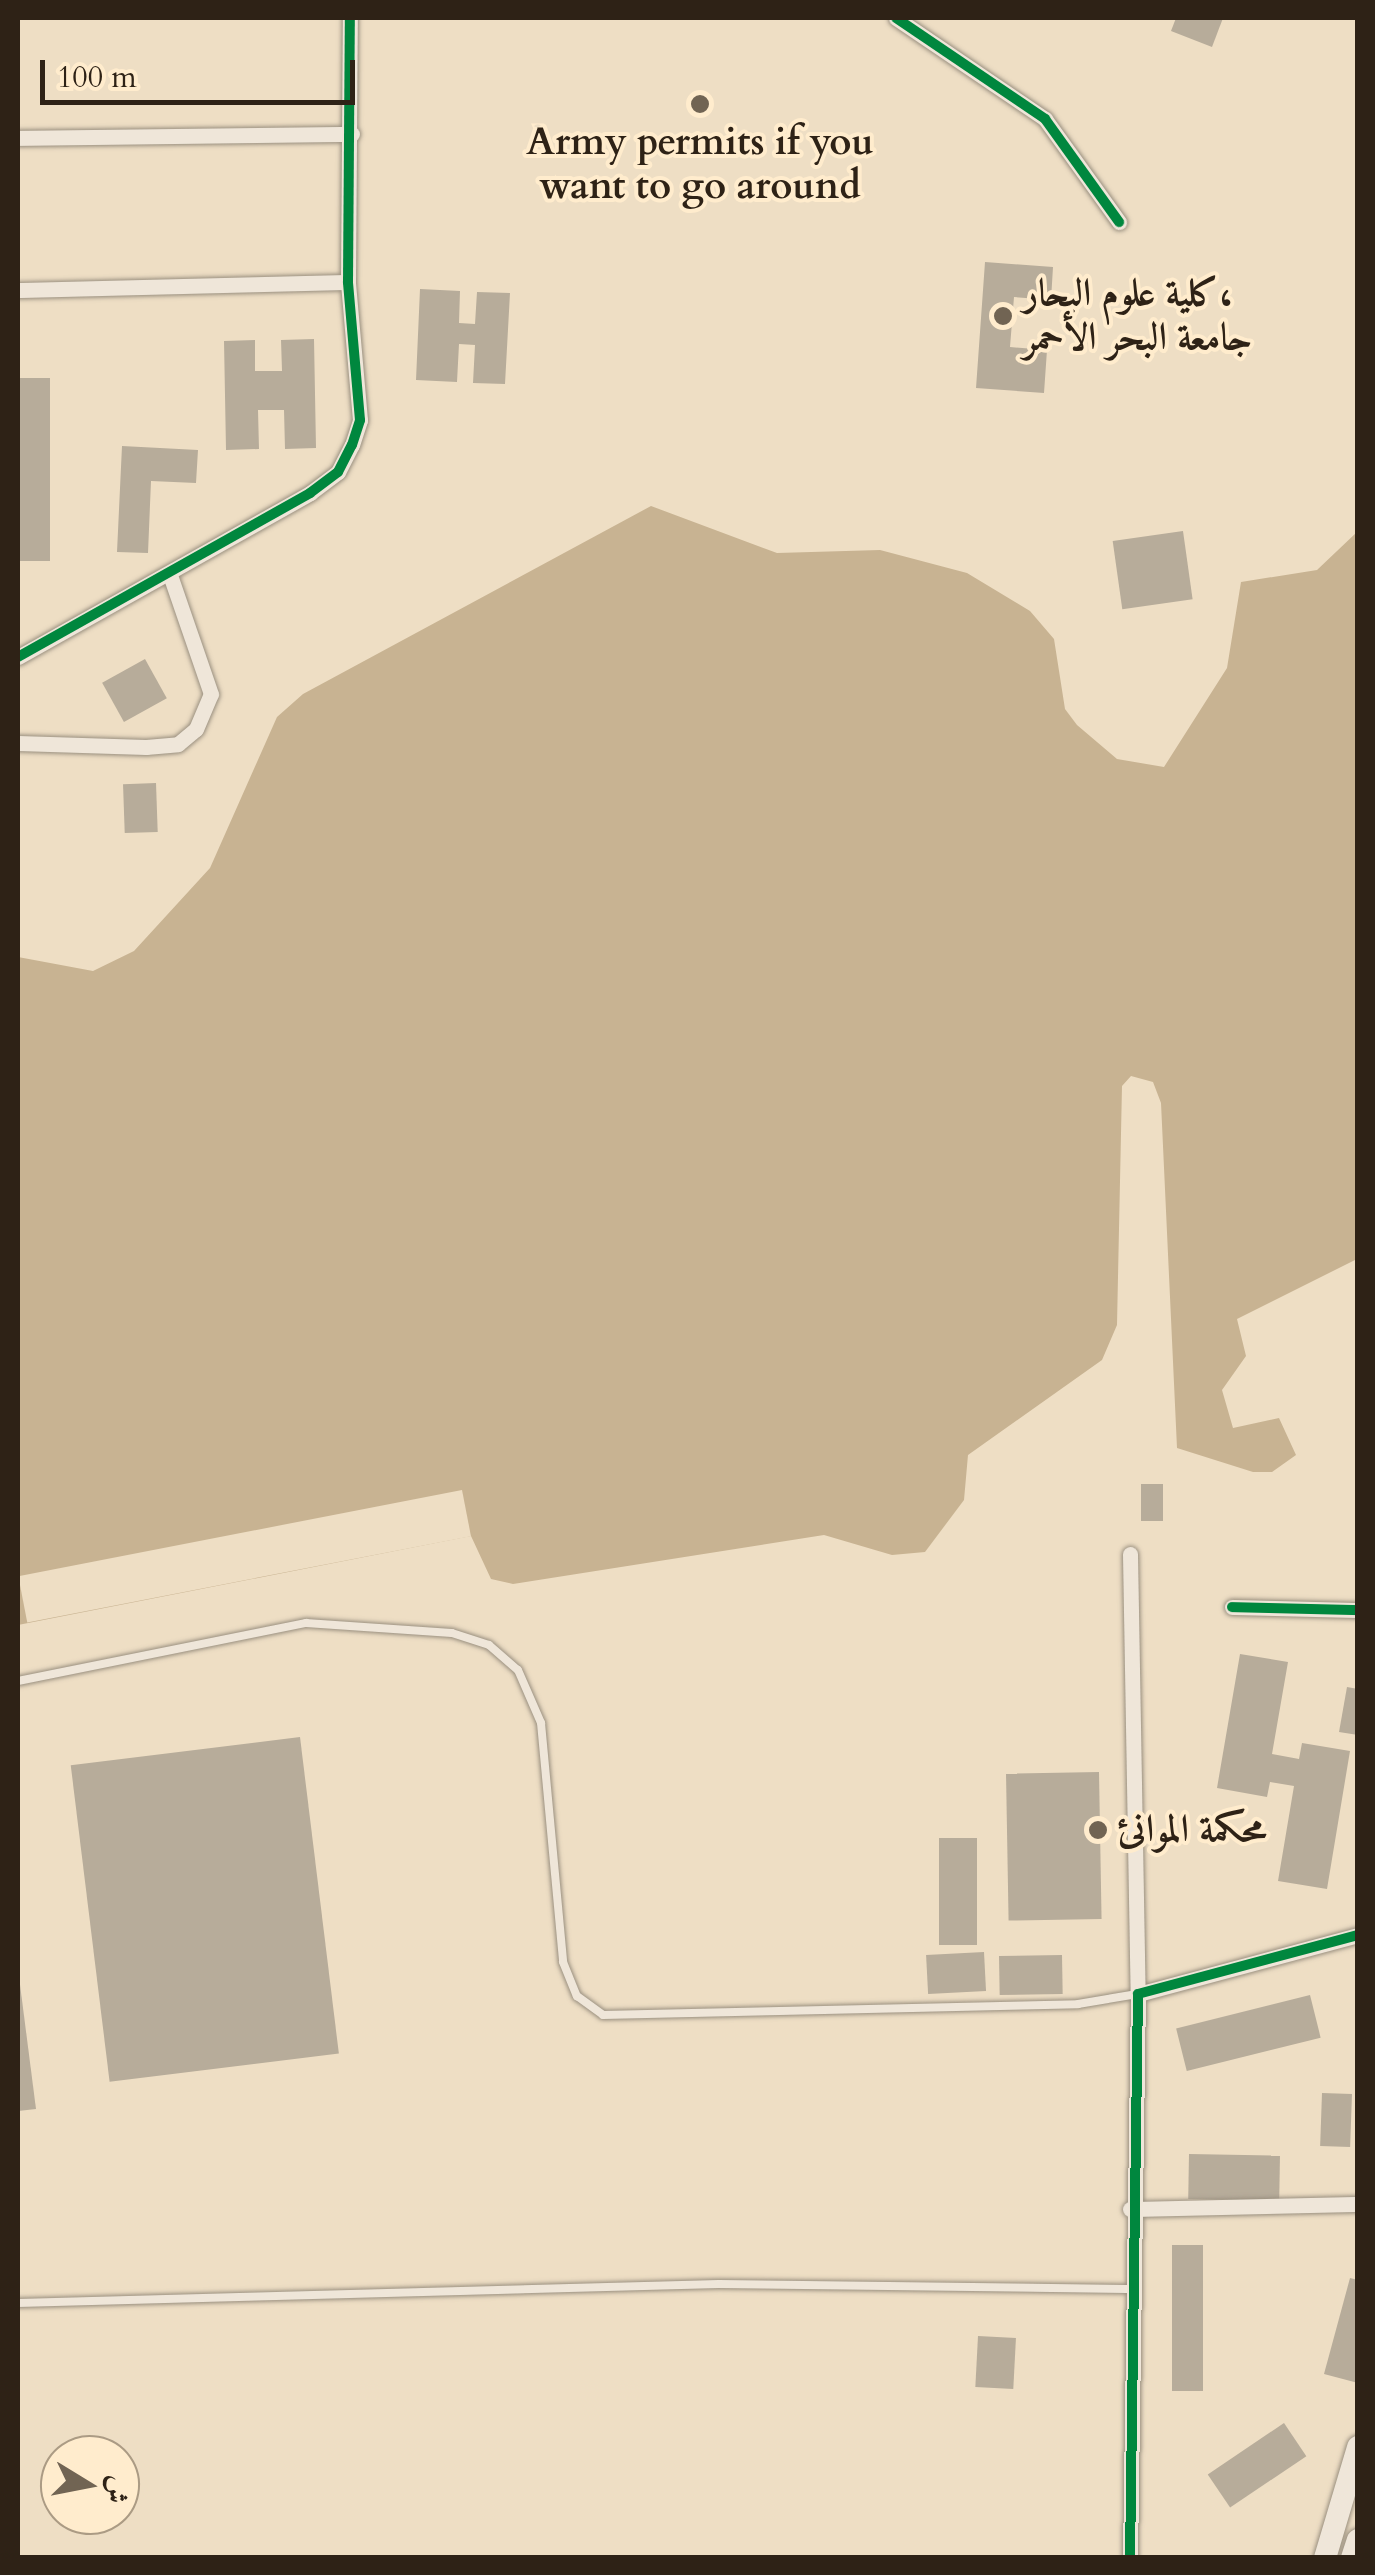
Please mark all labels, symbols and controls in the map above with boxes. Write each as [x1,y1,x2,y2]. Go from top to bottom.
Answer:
scale bar [45,40,360,102]
text: 100 m [57,57,137,98]
marker: Army permits if you want to go around [689,93,711,115]
place label: Army permits if you want to go around [526,120,874,210]
place label: كلية علوم البحار، جامعة البحر الأحمر [1023,271,1252,360]
marker: كلية علوم البحار، جامعة البحر الأحمر [992,305,1014,327]
place label: محكمة الموانئ [1118,1807,1266,1853]
marker: محكمة الموانئ [1087,1819,1109,1841]
north arrow [40,2435,140,2535]
text: ش [96,2473,139,2507]

